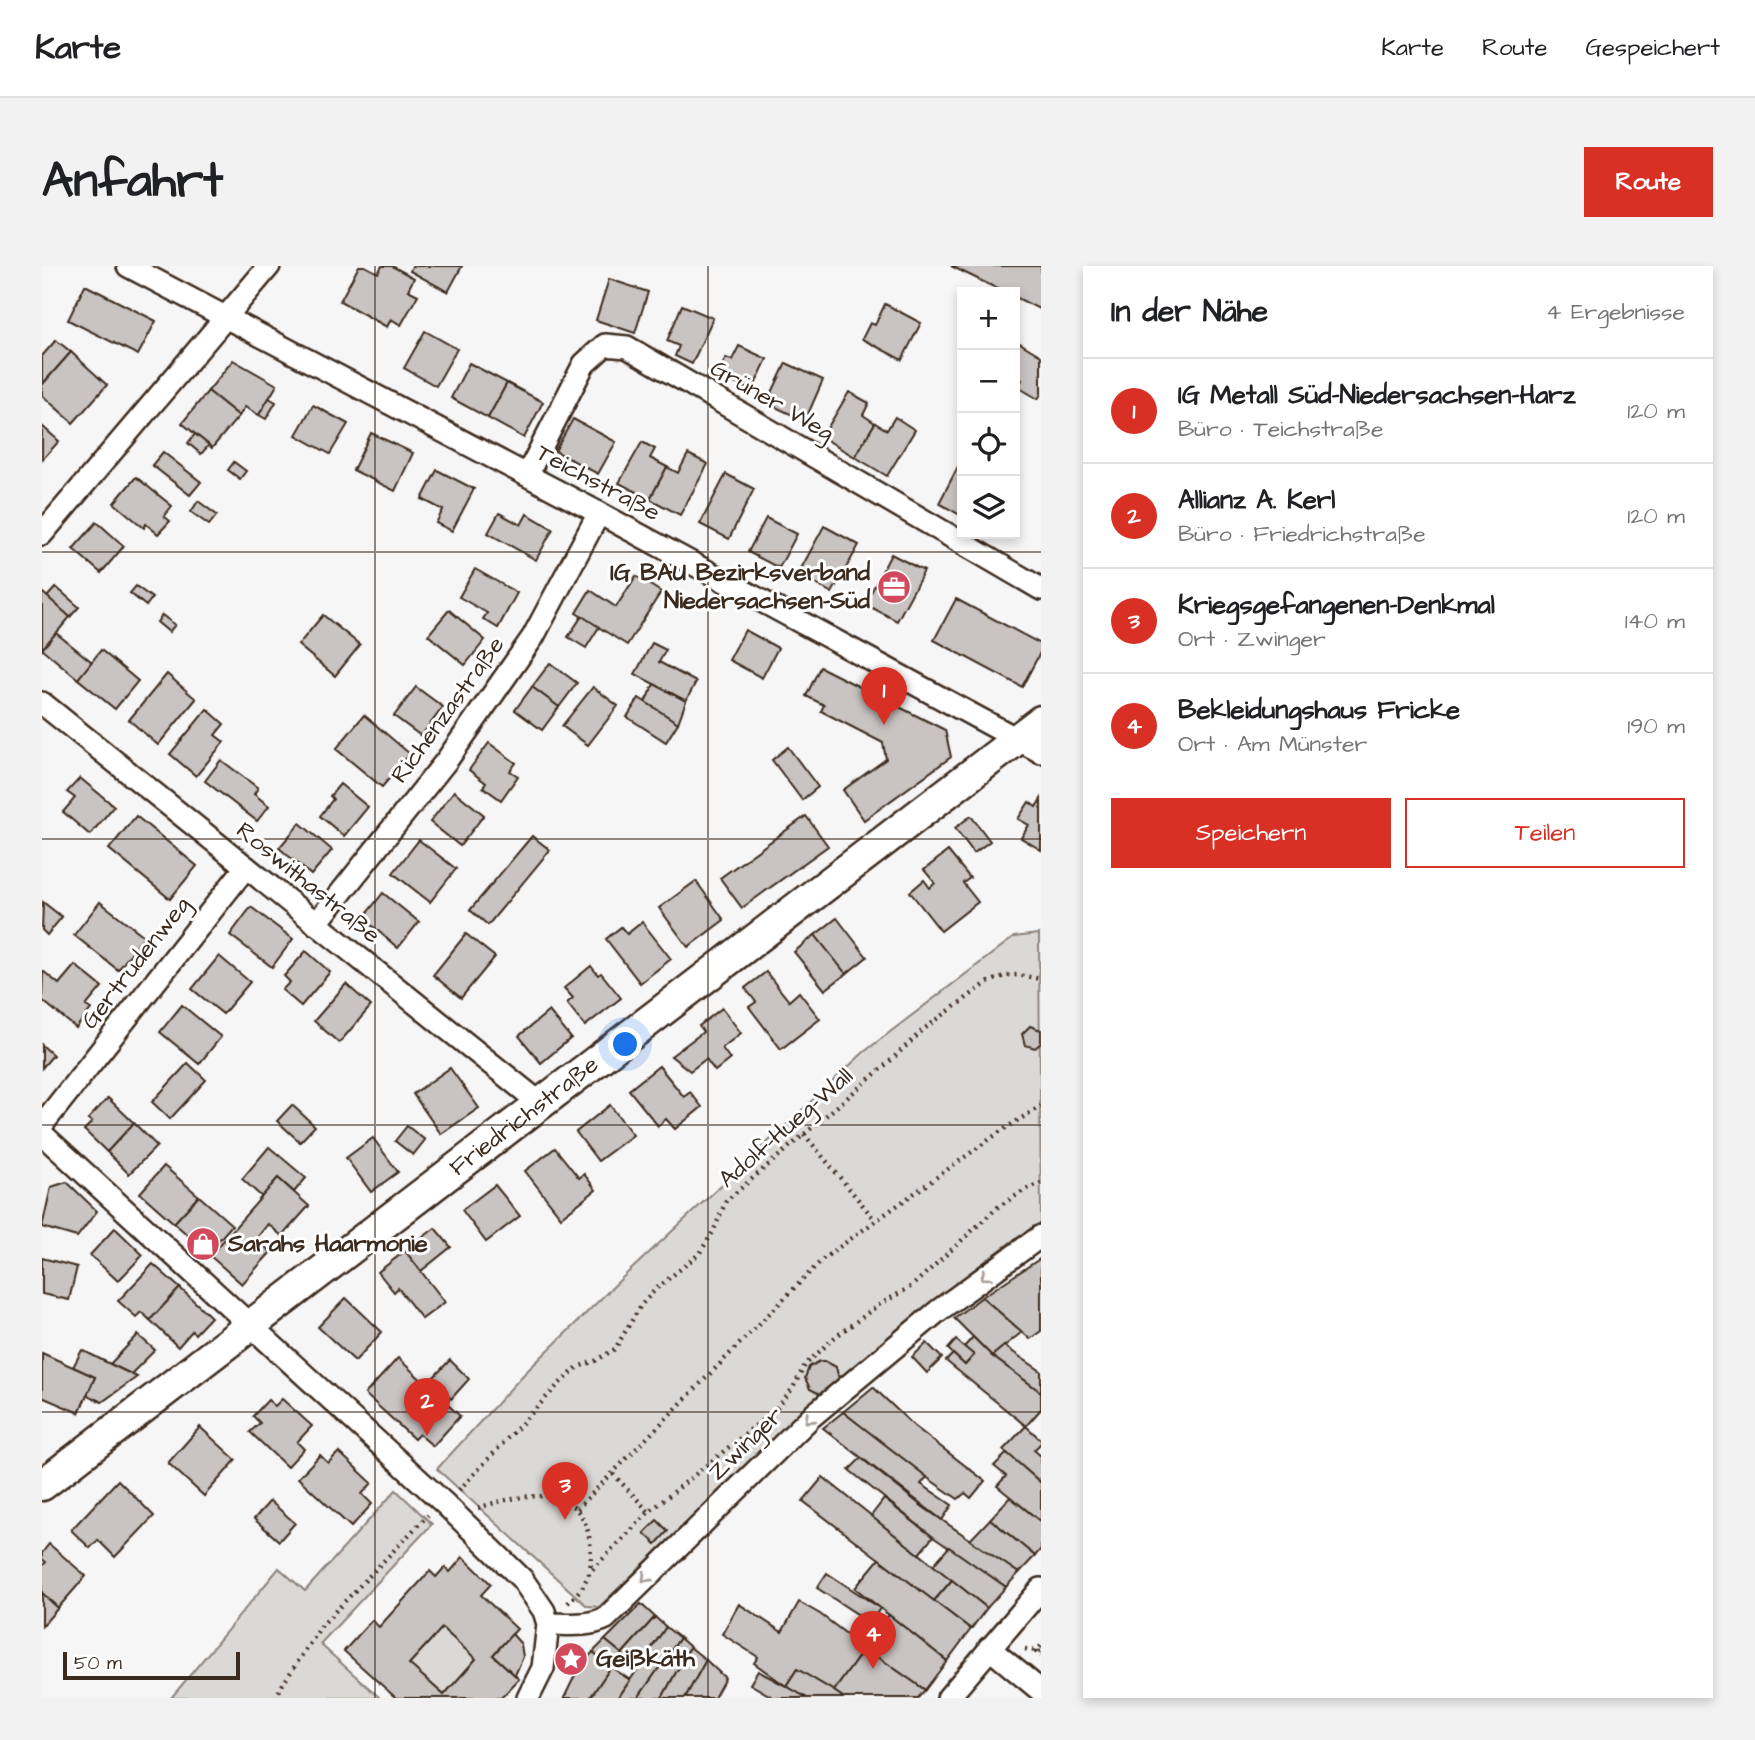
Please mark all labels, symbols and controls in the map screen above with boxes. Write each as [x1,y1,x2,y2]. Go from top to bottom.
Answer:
text: Karte [35,25,121,71]
text: Karte [1381,31,1444,65]
text: Route [1482,31,1547,65]
text: Gespeichert [1585,31,1720,65]
button: Route [1584,147,1713,217]
text: Anfahrt [42,148,223,216]
map controls [957,287,1020,539]
button: + [957,287,1020,350]
text: In der Nähe [1111,291,1268,333]
text: 4 Ergebnisse [1546,296,1685,328]
button: − [957,350,1020,413]
street label: Grüner Weg [703,352,840,451]
text: IG Metall Süd-Niedersachsen-Harz [1178,377,1576,413]
text: 1 [1133,395,1135,427]
text: 120 m [1627,395,1685,427]
button: locate [957,413,1020,476]
text: Büro · Teichstraße [1178,413,1384,445]
street label: Teichstraße [530,436,666,530]
button: layers [957,476,1020,539]
text: Allianz A. Kerl [1178,482,1335,518]
text: 2 [1127,500,1141,532]
text: 120 m [1627,500,1685,532]
text: Büro · Friedrichstraße [1178,518,1426,550]
place label: IG BAU Bezirksverband Niedersachsen-Süd [610,556,871,618]
office icon: IG BAU Bezirksverband Niedersachsen-Süd [875,568,913,606]
text: Kriegsgefangenen-Denkmal [1178,587,1495,623]
text: 3 [1128,605,1140,637]
text: 140 m [1625,605,1685,637]
text: Ort · Zwinger [1178,623,1326,655]
street label: Richenzastraße [383,630,513,790]
pin: 1 [861,667,907,725]
text: Bekleidungshaus Fricke [1178,692,1460,728]
text: 4 [1126,710,1142,742]
text: 190 m [1627,710,1685,742]
text: Ort · Am Münster [1178,728,1367,760]
button: Speichern [1111,798,1391,868]
button: Teilen [1405,798,1685,868]
street label: Roswithastraße [229,814,387,952]
street label: Gertrudenweg [73,889,199,1037]
your location [608,1027,642,1061]
street label: Friedrichstraße [442,1048,606,1184]
street label: Adolf-Hueg-Wall [711,1060,861,1197]
shop icon: Sarahs Haarmonie [184,1225,222,1263]
place label: Sarahs Haarmonie [227,1227,428,1261]
one-way arrow [981,1268,993,1280]
pin: 2 [404,1378,450,1436]
street label: Zwinger [701,1400,792,1489]
one-way arrow [804,1411,817,1424]
pin: 3 [542,1462,588,1520]
one-way arrow [642,1570,655,1583]
pin: 4 [850,1611,896,1669]
place icon: Geißkäth [552,1640,590,1678]
place label: Geißkäth [596,1642,696,1676]
scale bar [63,1649,240,1681]
text: 50 m [74,1650,122,1677]

